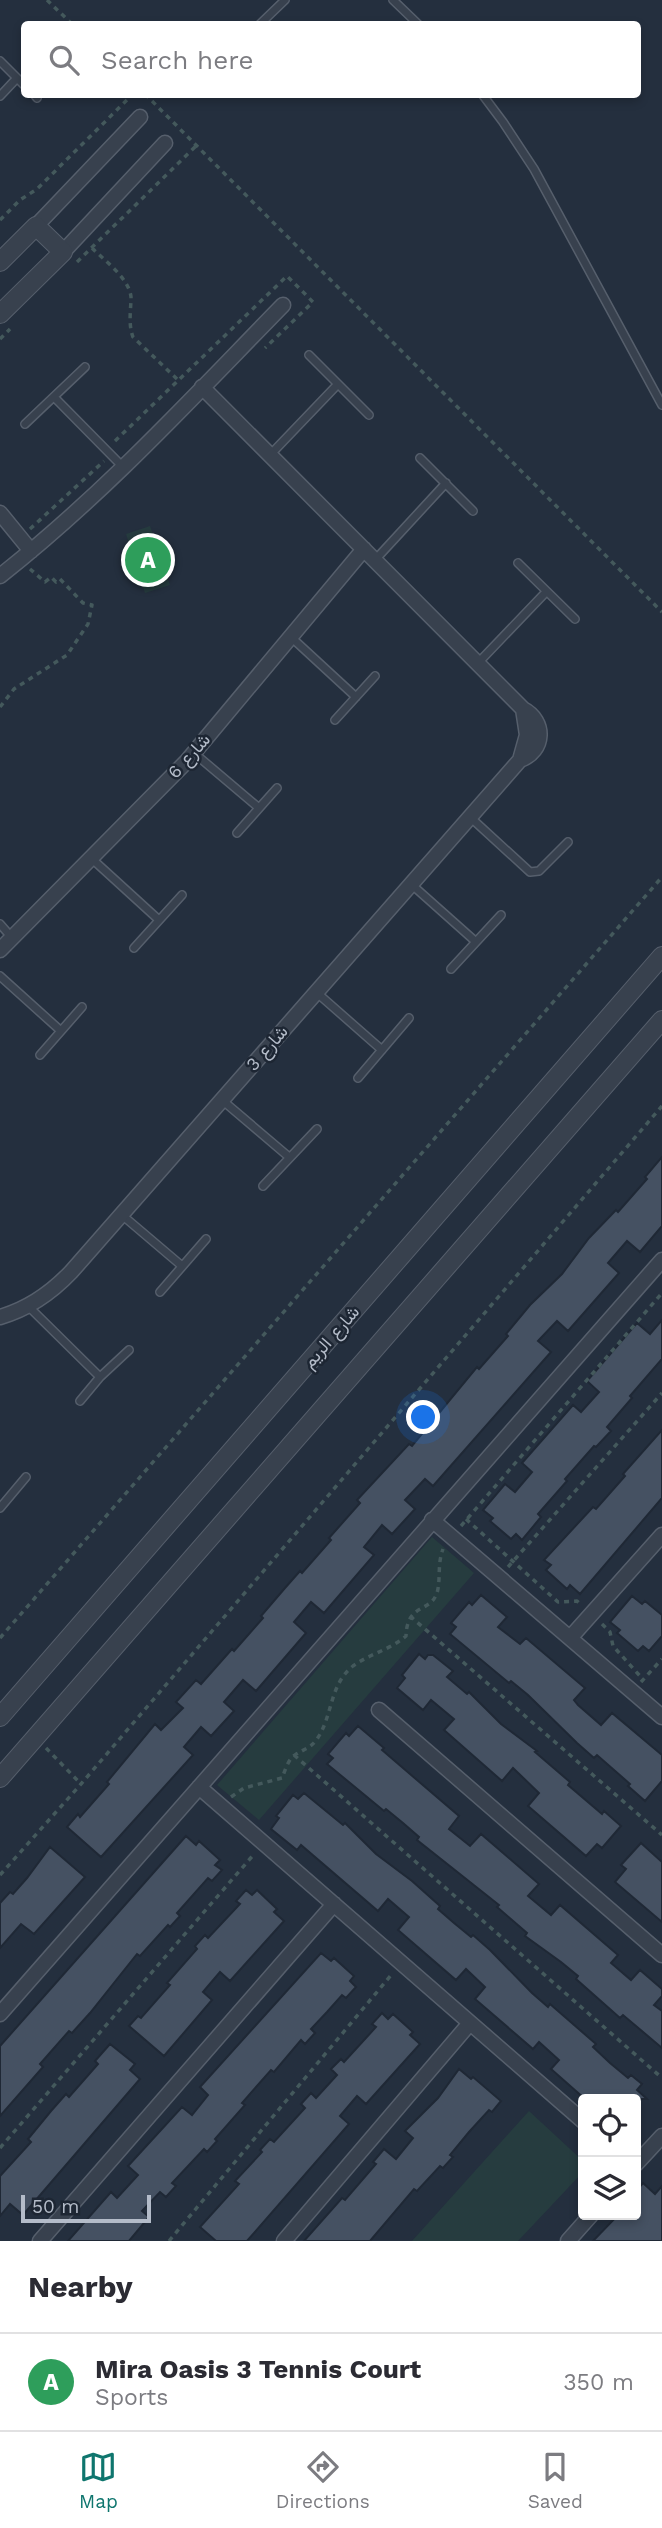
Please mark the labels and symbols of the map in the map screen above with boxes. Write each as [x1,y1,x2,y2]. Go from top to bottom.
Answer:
pin: A [125,534,171,586]
street label: شارع 6 [163,729,216,784]
street label: شارع 3 [241,1021,293,1076]
street label: شارع الريم [298,1301,365,1373]
your location [406,1400,440,1434]
scale bar [21,2192,150,2224]

